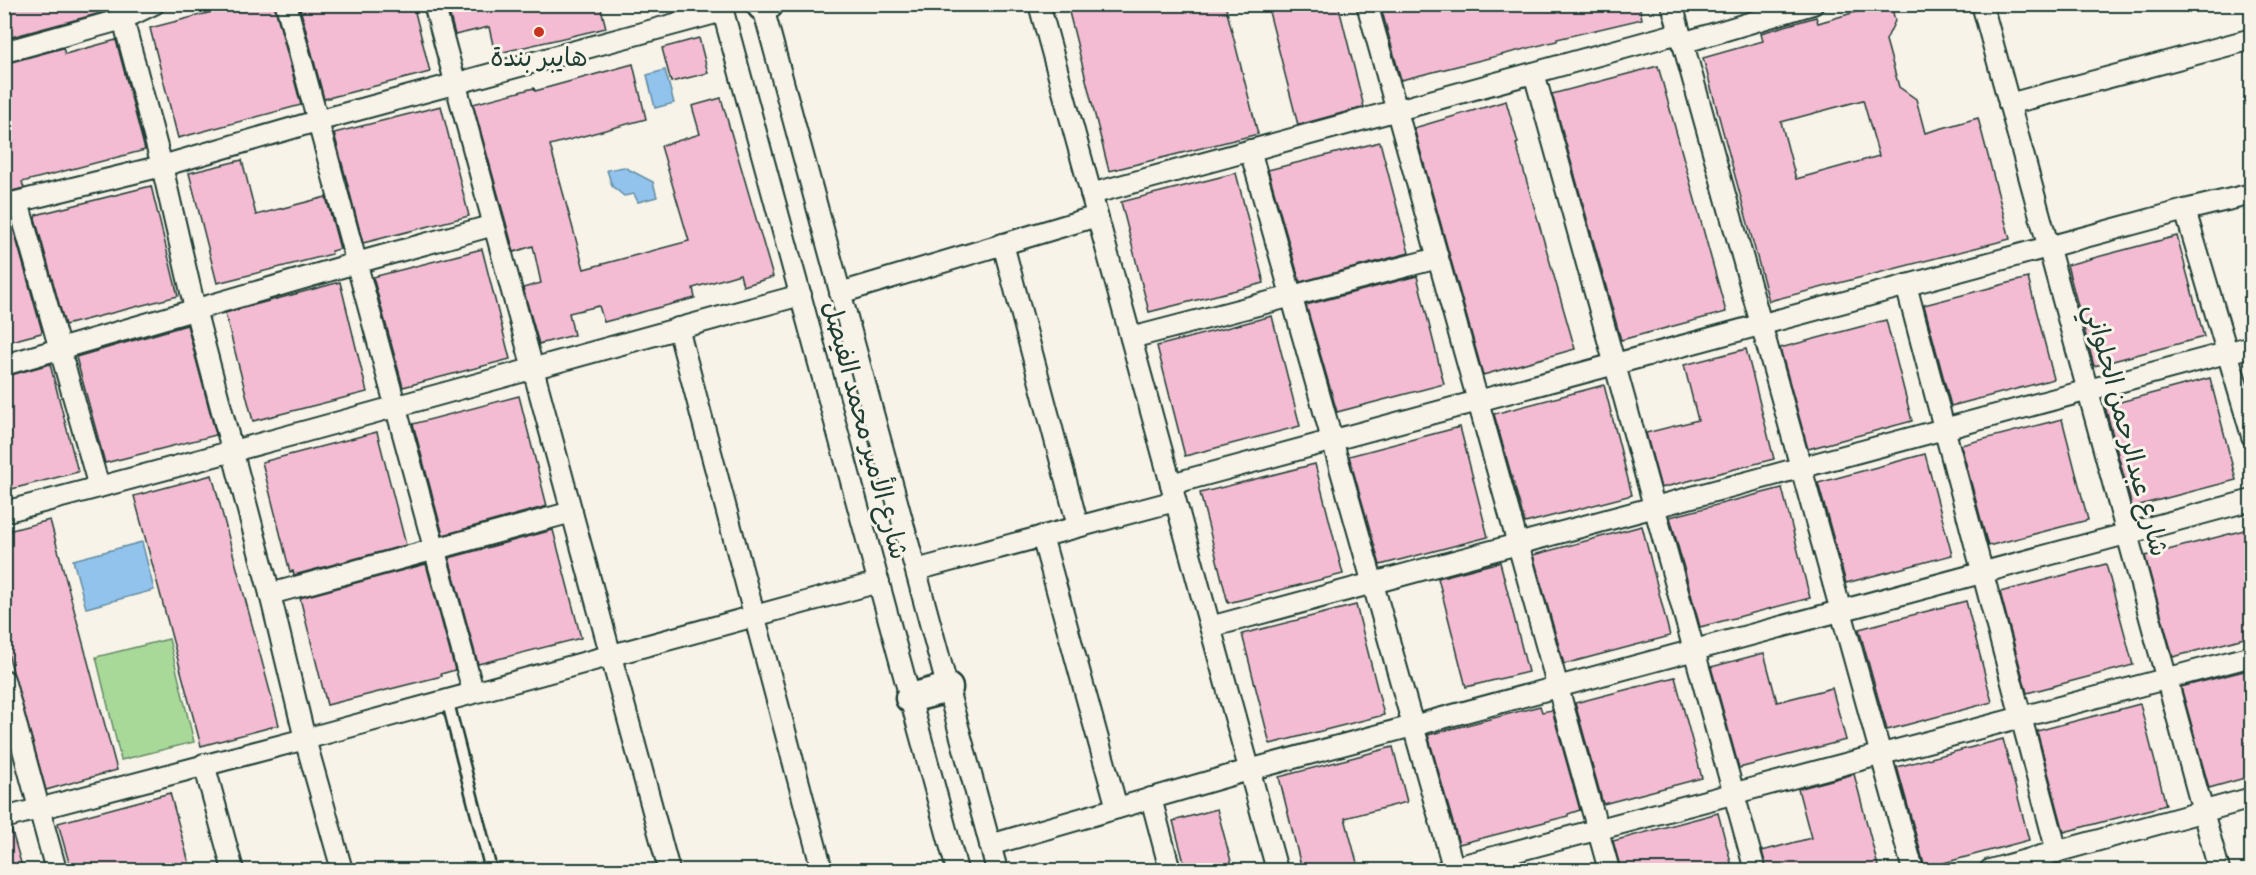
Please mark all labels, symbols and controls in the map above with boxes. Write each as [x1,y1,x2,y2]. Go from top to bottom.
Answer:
marker: هايبر بندة [532,25,546,39]
place label: هايبر بندة [490,41,588,73]
street label: شارع الأمير محمد الفيصل [814,297,918,563]
street label: شارع عبدالرحمن الحلواني [2071,300,2176,561]

